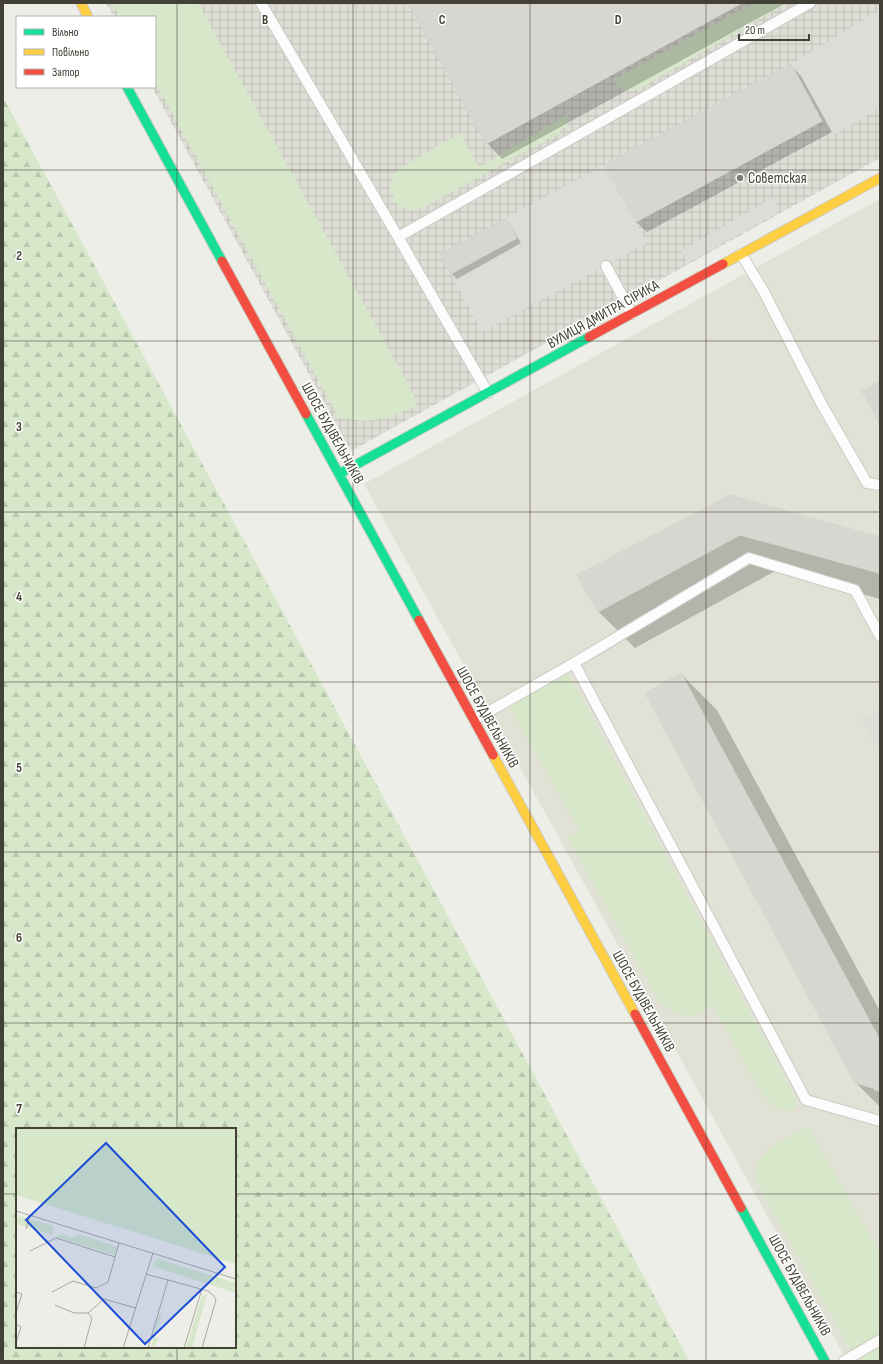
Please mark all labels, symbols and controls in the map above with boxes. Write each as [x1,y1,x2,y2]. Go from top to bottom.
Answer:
text: B [262,12,268,28]
text: C [439,12,446,28]
text: D [615,12,622,28]
legend [16,16,156,88]
scale bar [739,16,809,42]
text: 20 m [745,23,765,38]
text: Вільно [52,25,78,40]
text: Повільно [52,45,89,60]
text: Затор [52,65,80,80]
place label: Советская [748,169,807,188]
marker: Советская [735,173,745,183]
text: 2 [16,248,22,264]
street label: ВУЛИЦЯ ДМИТРА СІРИКА [544,276,663,353]
street label: ШОСЕ БУДІВЕЛЬНИКІВ [297,379,368,488]
text: 3 [16,419,22,435]
text: 4 [16,589,22,605]
street label: ШОСЕ БУДІВЕЛЬНИКІВ [452,663,523,772]
text: 5 [16,760,22,776]
text: 6 [16,930,22,946]
street label: ШОСЕ БУДІВЕЛЬНИКІВ [608,947,679,1056]
text: 7 [16,1101,22,1117]
inset map [16,1128,236,1348]
street label: ШОСЕ БУДІВЕЛЬНИКІВ [764,1231,835,1340]

